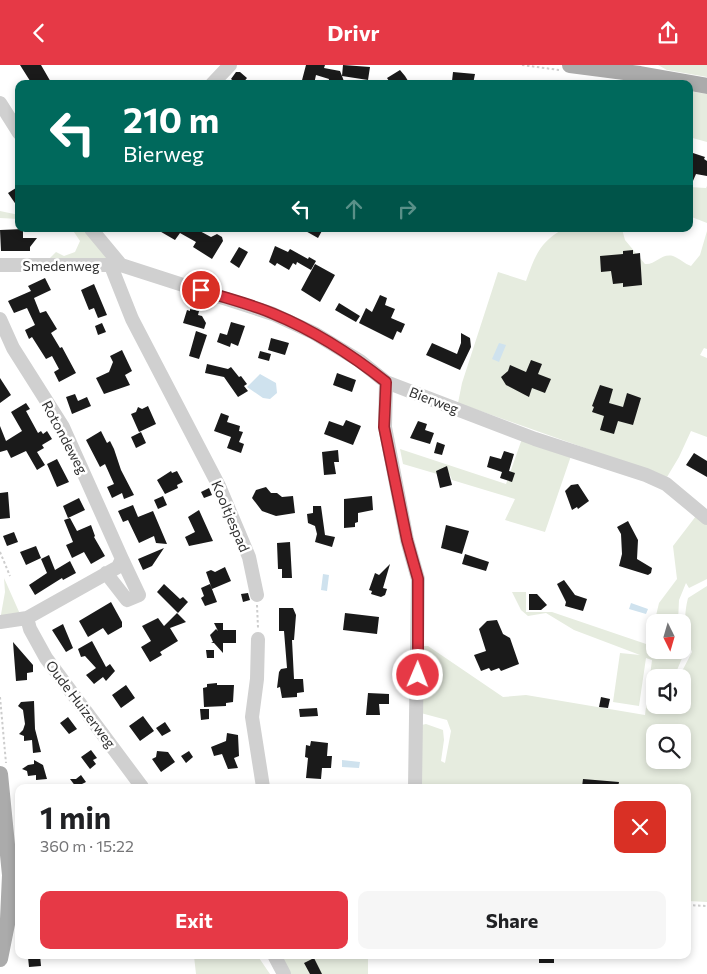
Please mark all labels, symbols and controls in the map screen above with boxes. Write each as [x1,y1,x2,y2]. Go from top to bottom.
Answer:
icon: back [25,19,53,47]
text: Drivr [327,19,380,46]
icon: share [654,19,682,47]
text: 210 m [123,97,219,140]
icon: left [40,100,105,165]
text: Bierweg [123,140,204,167]
icon: left [287,195,315,223]
icon: ahead [340,195,368,223]
icon: right [393,195,421,223]
street label: Smedenweg [22,257,100,274]
pin [180,269,222,311]
icon: arrive [187,276,215,304]
street label: Bierweg [407,383,461,417]
street label: Rotondeweg [39,397,92,477]
street label: Kooltjespad [208,478,254,554]
north arrow [646,614,691,659]
map controls [646,614,691,769]
position arrow [391,648,443,700]
street label: Oude Huizerweg [43,657,120,751]
button: sound [646,669,691,714]
button: search [646,724,691,769]
text: 1 min [40,798,111,835]
button: close [614,801,666,853]
text: 360 m · 15:22 [40,836,134,855]
button: Exit [40,891,348,949]
button: Share [358,891,666,949]

